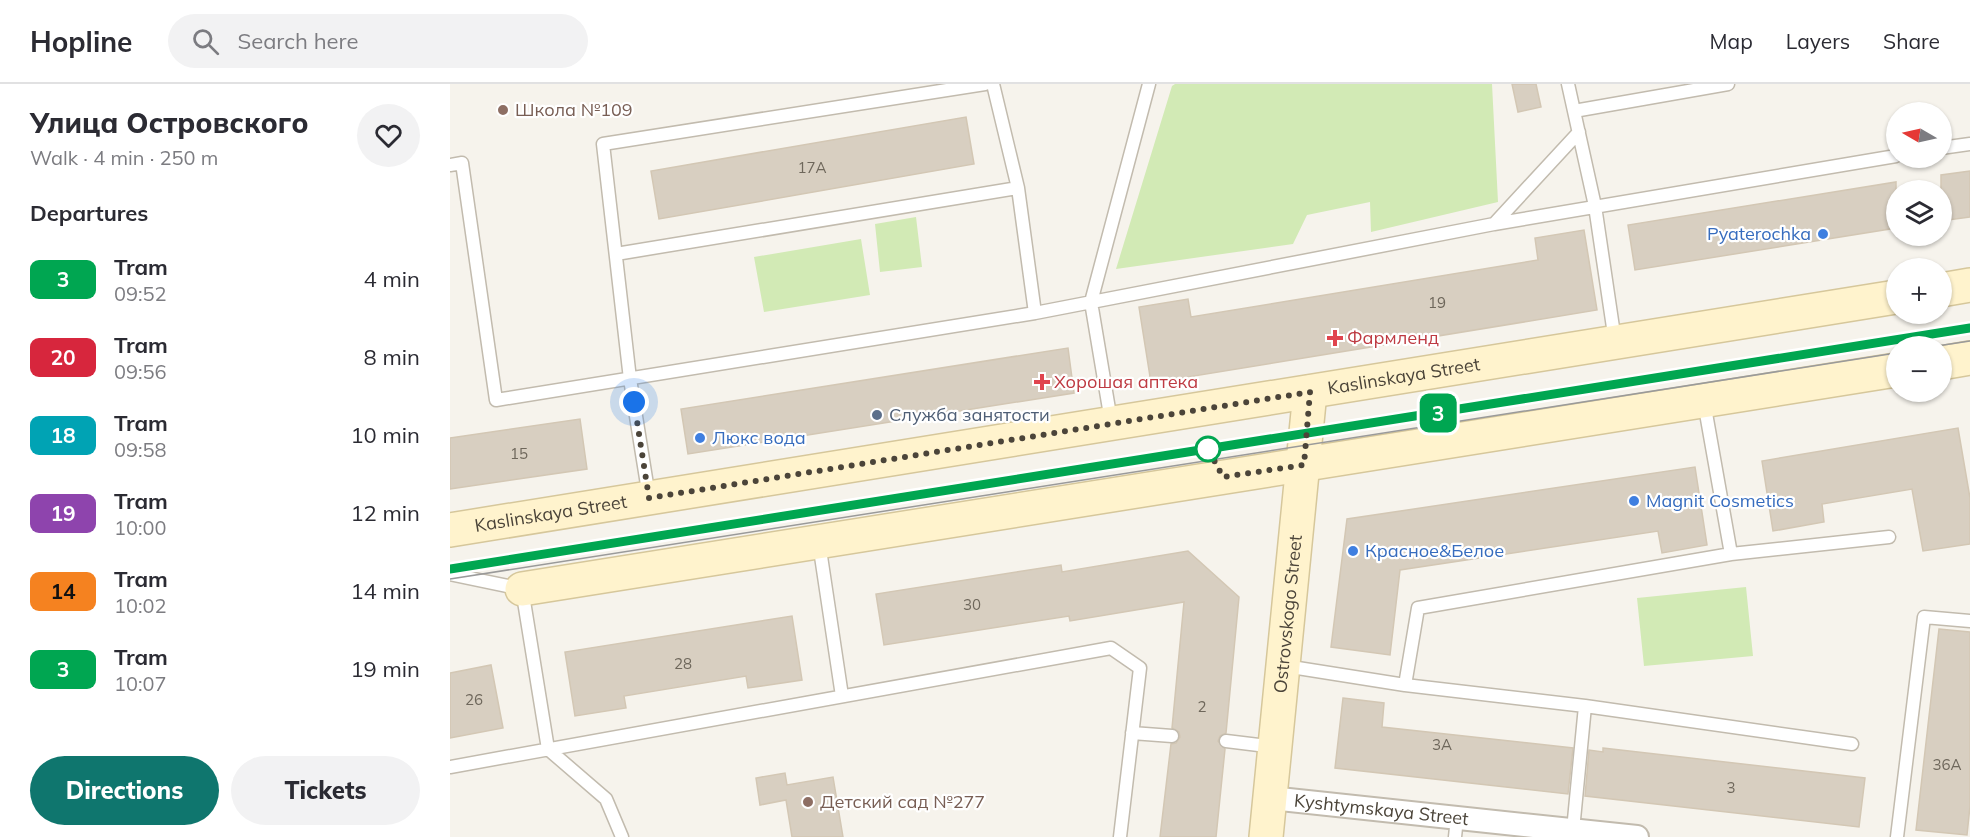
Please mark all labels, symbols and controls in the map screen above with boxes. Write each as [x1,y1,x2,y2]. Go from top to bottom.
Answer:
search box [168,14,588,68]
text: Hopline [30,24,132,59]
icon: search [189,25,222,58]
text: Search here [237,27,358,55]
text: Map [1710,28,1753,54]
text: Layers [1786,28,1850,54]
text: Share [1883,28,1940,54]
place label: Школа №109 [515,98,633,121]
north arrow [1886,102,1952,168]
map controls [1886,102,1952,402]
marker: Школа №109 [496,103,510,117]
button: heart [357,104,420,167]
text: Улица Островского [30,105,309,140]
text: Walk · 4 min · 250 m [30,145,218,170]
house number: 17А [797,158,827,177]
button: layers [1886,180,1952,246]
text: Departures [30,199,148,227]
place label: Pyaterochka [1707,222,1811,245]
marker: Pyaterochka [1816,227,1830,241]
text: Tram [114,253,168,281]
button: + [1886,258,1952,324]
text: 4 min [364,265,420,293]
text: 3 [57,266,69,292]
text: 09:52 [114,281,167,306]
house number: 19 [1428,293,1446,312]
place label: Фармленд [1347,326,1439,349]
text: Tram [114,331,168,359]
marker: Фармленд [1328,331,1342,345]
button: − [1886,336,1952,402]
text: 8 min [364,343,420,371]
text: 20 [50,344,76,370]
street label: Kaslinskaya Street [1326,352,1481,399]
text: 09:56 [114,359,167,384]
place label: Хорошая аптека [1054,370,1198,393]
marker: Хорошая аптека [1035,375,1049,389]
your location [619,387,649,417]
line badge: 3 [1418,394,1458,432]
text: 3 [1432,400,1444,426]
place label: Служба занятости [889,403,1050,426]
marker: Служба занятости [870,408,884,422]
text: Tram [114,409,168,437]
text: 10 min [350,421,420,449]
text: 18 [50,422,76,448]
place label: Люкс вода [712,426,806,449]
marker: Люкс вода [693,431,707,445]
unlabelled marker [1195,436,1221,462]
text: 09:58 [114,437,167,462]
house number: 15 [510,444,528,463]
text: Tram [114,487,168,515]
place label: Magnit Cosmetics [1646,489,1794,512]
street label: Kaslinskaya Street [473,490,628,537]
marker: Magnit Cosmetics [1627,494,1641,508]
text: 12 min [350,499,420,527]
text: 19 [50,500,76,526]
text: 10:00 [114,515,167,540]
street label: Ostrovskogo Street [1268,534,1307,694]
place label: Красное&Белое [1365,539,1504,562]
marker: Красное&Белое [1346,544,1360,558]
text: Tram [114,565,168,593]
text: 14 min [350,577,420,605]
text: 14 [50,578,76,604]
text: 10:02 [114,593,167,618]
house number: 30 [963,595,981,614]
text: Tram [114,643,168,671]
house number: 28 [674,654,692,673]
text: 19 min [350,655,420,683]
text: 3 [57,656,69,682]
text: 10:07 [114,671,167,696]
house number: 26 [465,690,483,709]
house number: 2 [1197,697,1207,716]
house number: 3А [1432,735,1452,754]
house number: 36А [1932,755,1962,774]
button: Directions [30,756,219,825]
button: Tickets [231,756,420,825]
house number: 3 [1726,778,1736,797]
street label: Kyshtymskaya Street [1293,789,1470,830]
place label: Детский сад №277 [820,790,985,813]
marker: Детский сад №277 [801,795,815,809]

